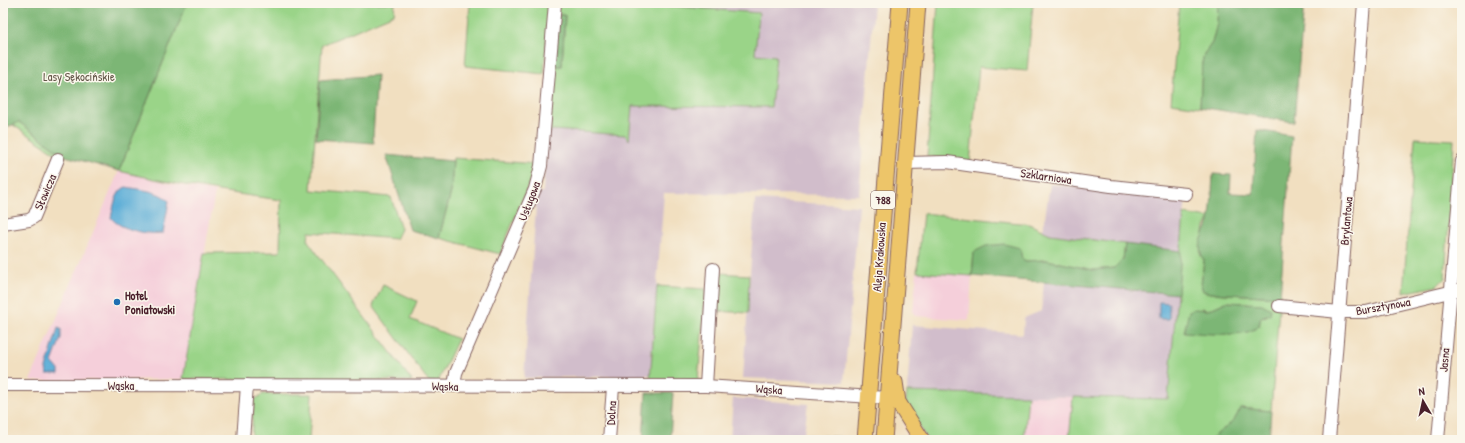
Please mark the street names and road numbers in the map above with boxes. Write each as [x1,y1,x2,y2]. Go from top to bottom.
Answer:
street label: Szklarniowa [1019,164,1073,188]
street label: Słowicza [30,171,60,213]
street label: Usługowa [514,179,544,223]
road number: 788 [871,191,895,209]
street label: Brylantowa [1335,196,1357,246]
street label: Aleja Krakowska [868,222,890,292]
street label: Bursztynowa [1354,293,1412,319]
street label: Jasna [1434,347,1454,373]
street label: Wąska [108,377,134,394]
street label: Wąska [432,377,459,395]
street label: Wąska [755,380,783,398]
street label: Dolna [602,400,620,425]

